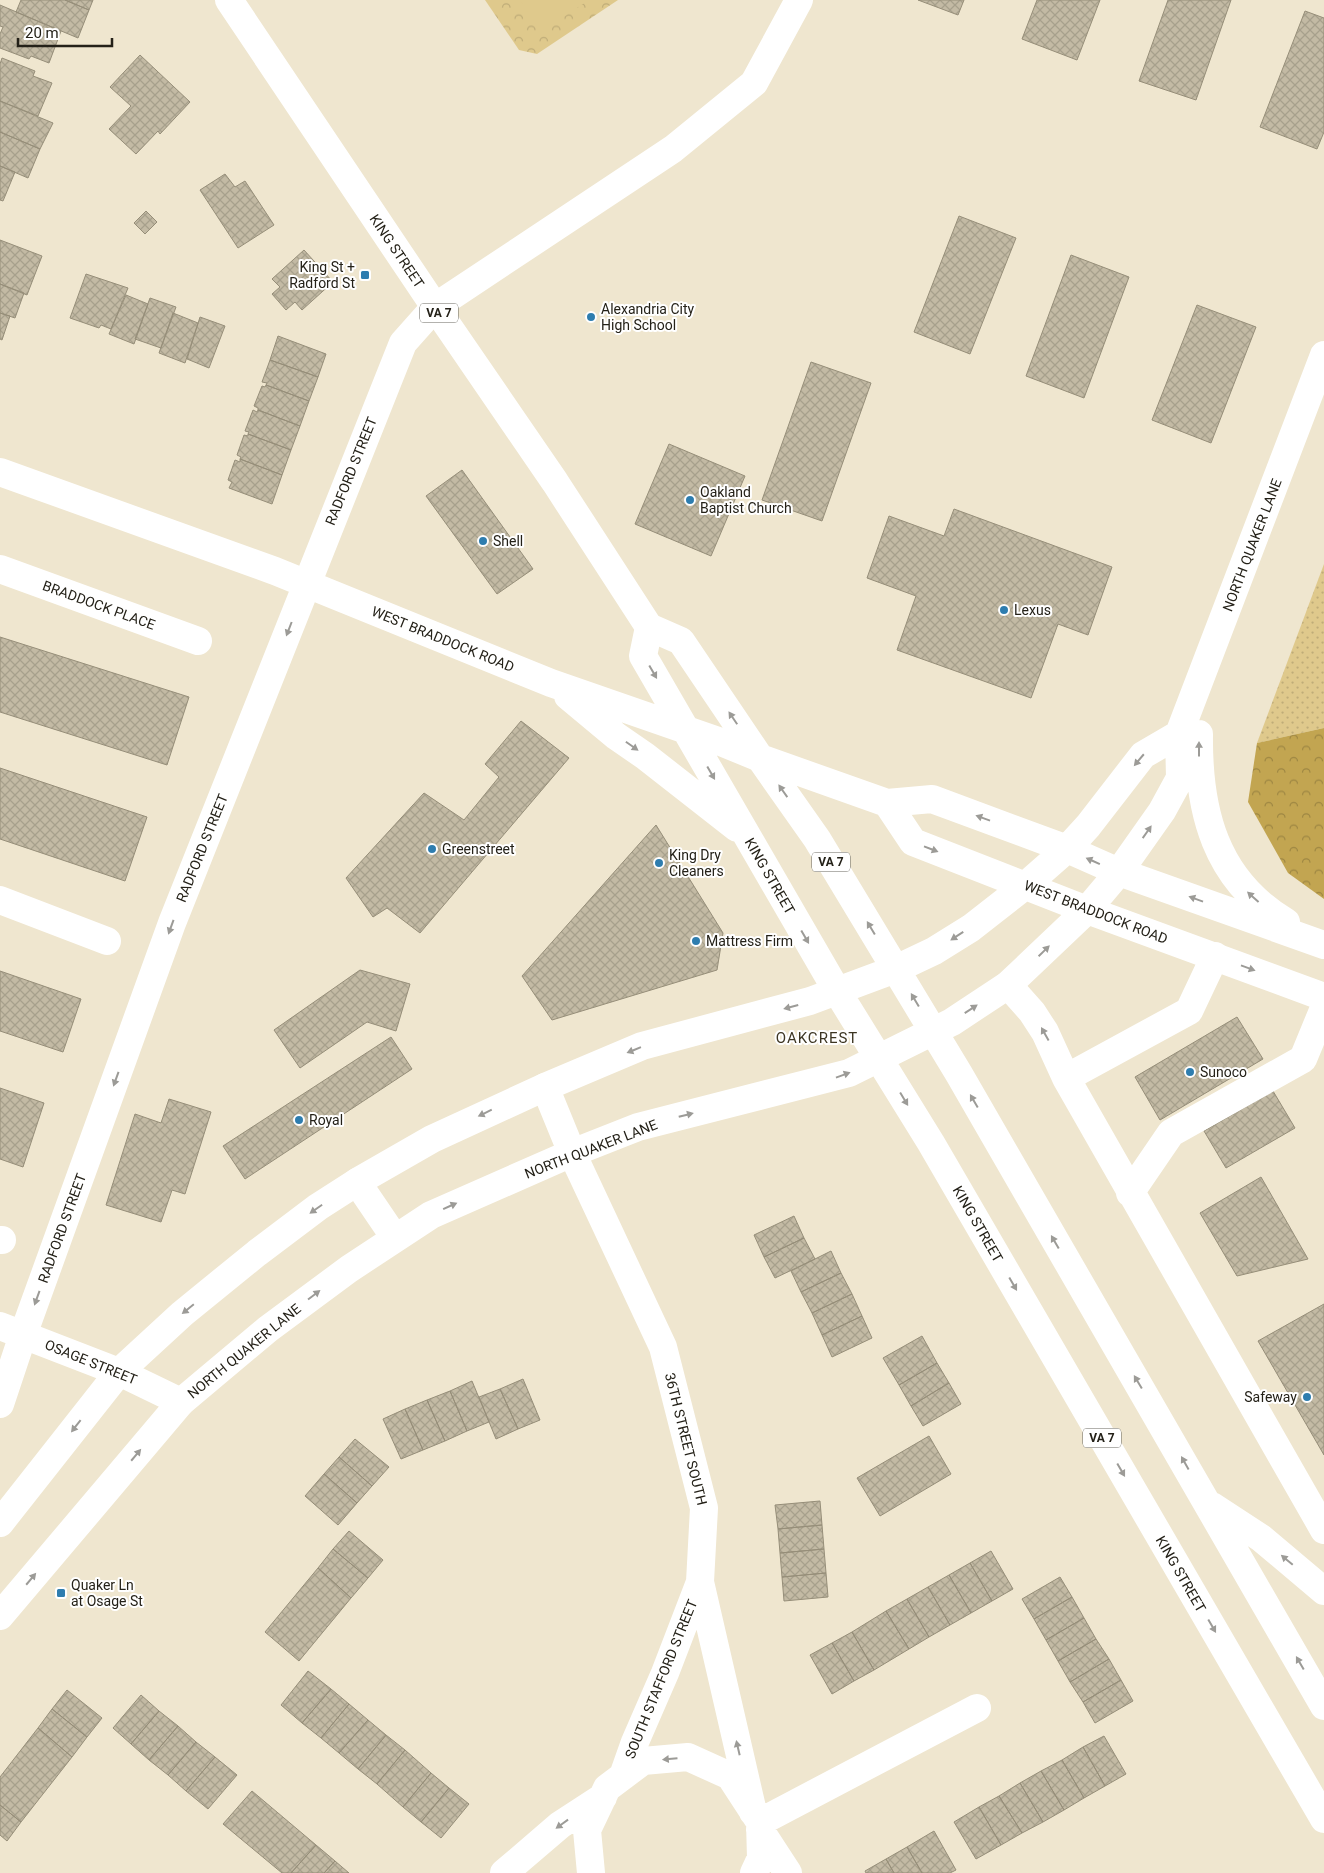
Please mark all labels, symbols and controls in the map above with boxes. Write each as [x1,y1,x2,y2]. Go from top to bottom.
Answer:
scale bar [18,15,111,47]
text: 20 m [25,24,59,42]
street label: KING STREET [367,211,428,291]
place label: King St + Radford St [289,259,355,291]
marker: King St + Radford St [359,269,371,281]
place label: Alexandria City High School [601,301,694,333]
road number: VA 7 [420,304,458,322]
marker: Alexandria City High School [585,311,597,323]
street label: RADFORD STREET [322,414,380,527]
street label: NORTH QUAKER LANE [1219,476,1285,614]
place label: Oakland Baptist Church [700,484,792,516]
marker: Oakland Baptist Church [684,494,696,506]
place label: Shell [493,533,523,549]
marker: Shell [477,535,489,547]
street label: BRADDOCK PLACE [41,577,157,633]
place label: Lexus [1014,602,1051,618]
street label: WEST BRADDOCK ROAD [369,603,517,675]
marker: Lexus [998,604,1010,616]
one-way arrow [284,622,292,636]
one-way arrow [648,666,657,679]
one-way arrow [728,711,738,724]
one-way arrow [625,741,638,751]
one-way arrow [1195,741,1203,757]
one-way arrow [1133,754,1144,767]
one-way arrow [706,766,715,780]
one-way arrow [778,784,788,798]
street label: RADFORD STREET [173,791,231,904]
one-way arrow [975,814,990,822]
one-way arrow [1142,826,1152,839]
street label: KING STREET [742,835,799,917]
place label: Greenstreet [442,841,515,857]
marker: Greenstreet [426,843,438,855]
one-way arrow [924,845,939,853]
place label: King Dry Cleaners [669,847,724,879]
road number: VA 7 [812,852,850,872]
one-way arrow [1086,856,1100,864]
marker: King Dry Cleaners [653,857,665,869]
street label: WEST BRADDOCK ROAD [1022,877,1170,947]
one-way arrow [1248,891,1260,903]
one-way arrow [1188,895,1203,902]
one-way arrow [167,919,174,934]
one-way arrow [866,921,875,934]
one-way arrow [801,930,810,943]
one-way arrow [951,932,964,941]
place label: Mattress Firm [706,933,793,949]
marker: Mattress Firm [690,935,702,947]
one-way arrow [1037,945,1049,957]
one-way arrow [1240,965,1255,972]
one-way arrow [910,994,919,1007]
one-way arrow [783,1003,798,1011]
one-way arrow [965,1004,978,1013]
one-way arrow [1041,1027,1049,1041]
district label: OAKCREST [776,1029,858,1047]
one-way arrow [627,1046,641,1054]
place label: Sunoco [1200,1064,1247,1080]
marker: Sunoco [1184,1066,1196,1078]
one-way arrow [836,1071,851,1079]
one-way arrow [112,1072,119,1087]
one-way arrow [899,1093,909,1106]
one-way arrow [970,1095,979,1108]
one-way arrow [478,1110,492,1118]
one-way arrow [678,1111,693,1119]
place label: Royal [309,1112,343,1128]
marker: Royal [293,1114,305,1126]
street label: NORTH QUAKER LANE [522,1116,660,1182]
street label: RADFORD STREET [35,1170,89,1285]
street label: KING STREET [950,1183,1007,1265]
one-way arrow [443,1202,457,1210]
one-way arrow [309,1204,323,1214]
one-way arrow [1051,1235,1059,1250]
one-way arrow [1009,1278,1018,1291]
one-way arrow [307,1289,320,1300]
one-way arrow [33,1291,41,1306]
street label: NORTH QUAKER LANE [184,1300,304,1402]
one-way arrow [182,1304,195,1315]
street label: OSAGE STREET [43,1336,140,1388]
street label: 36TH STREET SOUTH [662,1371,710,1507]
one-way arrow [1133,1376,1142,1389]
place label: Safeway [1244,1389,1297,1405]
marker: Safeway [1301,1391,1313,1403]
one-way arrow [71,1419,82,1432]
road number: VA 7 [1083,1429,1121,1448]
one-way arrow [130,1449,142,1461]
one-way arrow [1180,1456,1189,1470]
one-way arrow [1117,1464,1126,1477]
street label: KING STREET [1153,1533,1210,1615]
one-way arrow [1280,1554,1293,1565]
one-way arrow [26,1573,37,1586]
place label: Quaker Ln at Osage St [71,1577,143,1609]
marker: Quaker Ln at Osage St [55,1587,67,1599]
street label: SOUTH STAFFORD STREET [622,1597,701,1761]
one-way arrow [1207,1619,1216,1633]
one-way arrow [1295,1657,1304,1670]
one-way arrow [734,1740,742,1755]
one-way arrow [662,1755,678,1763]
one-way arrow [555,1819,569,1829]

